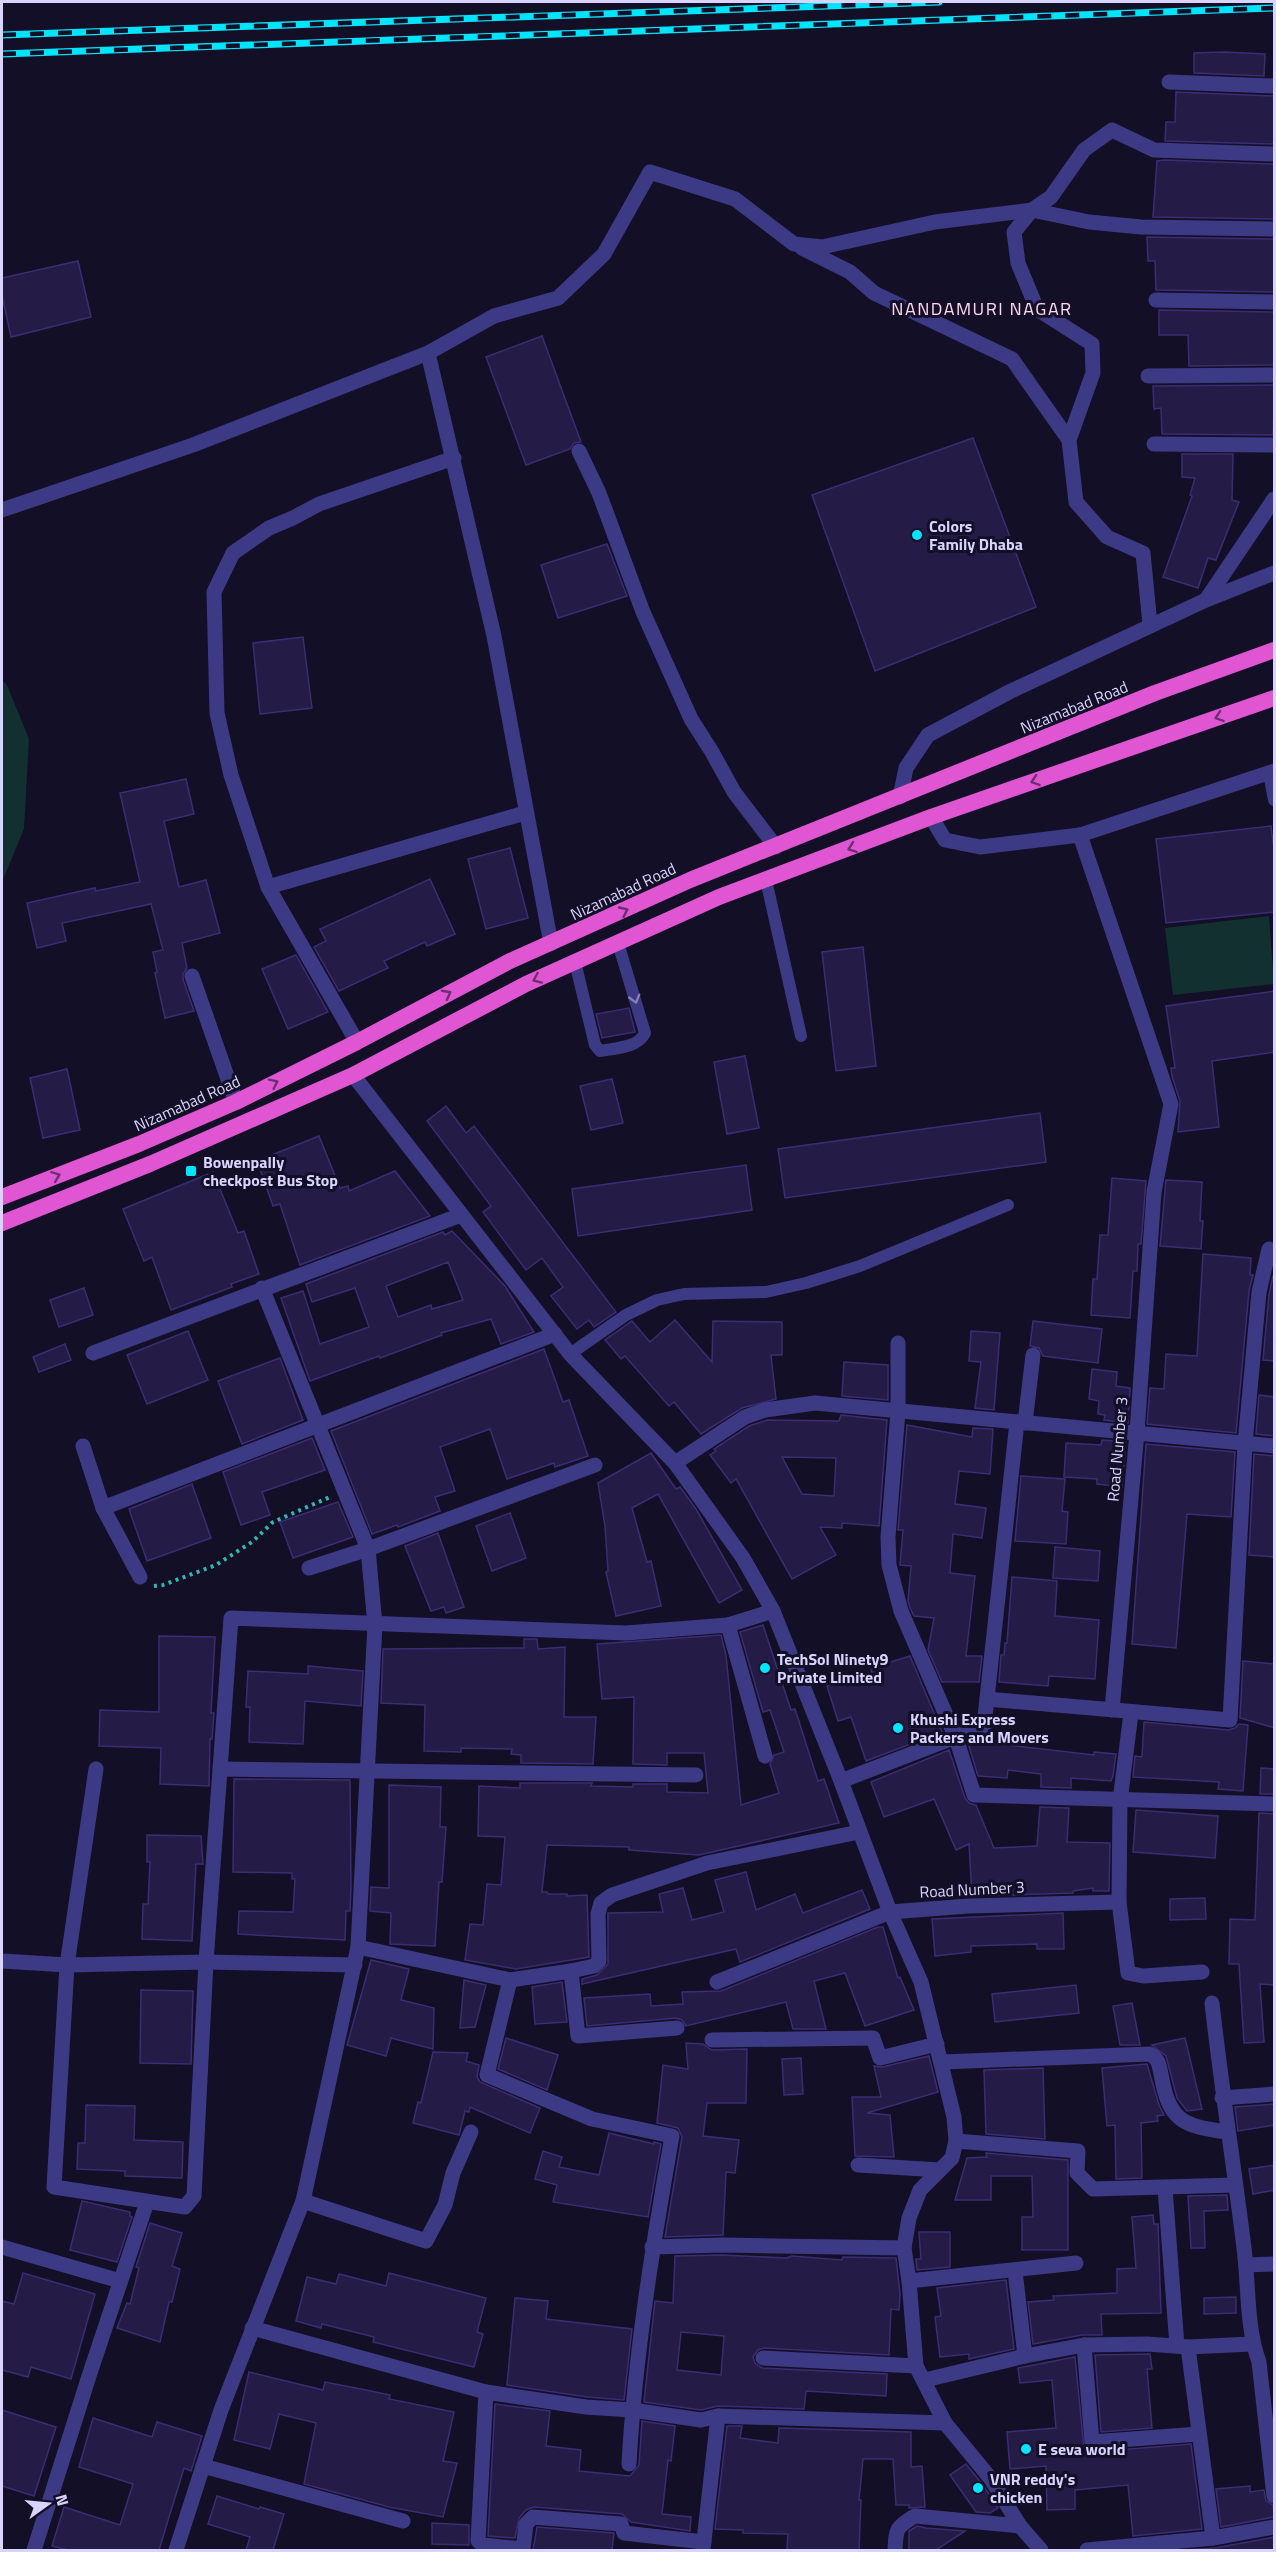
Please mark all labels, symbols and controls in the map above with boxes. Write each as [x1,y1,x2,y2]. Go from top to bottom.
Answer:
district label: NANDAMURI NAGAR [891,295,1073,322]
place label: Colors Family Dhaba [929,514,1023,556]
marker: Colors Family Dhaba [910,528,924,542]
street label: Nizamabad Road [1017,675,1131,739]
one-way arrow [1214,710,1225,723]
one-way arrow [1030,774,1041,786]
one-way arrow [847,841,858,853]
street label: Nizamabad Road [566,856,680,926]
one-way arrow [617,906,628,918]
one-way arrow [532,972,543,984]
one-way arrow [441,990,452,1001]
one-way arrow [628,993,640,1004]
street label: Nizamabad Road [130,1069,244,1137]
one-way arrow [268,1079,278,1090]
place label: Bowenpally checkpost Bus Stop [203,1150,338,1192]
marker: Bowenpally checkpost Bus Stop [184,1164,198,1178]
one-way arrow [50,1171,61,1183]
street label: Road Number 3 [1100,1395,1134,1503]
place label: TechSol Ninety9 Private Limited [777,1647,888,1689]
marker: TechSol Ninety9 Private Limited [758,1661,772,1675]
place label: Khushi Express Packers and Movers [910,1707,1049,1749]
marker: Khushi Express Packers and Movers [891,1721,905,1735]
street label: Road Number 3 [919,1874,1025,1904]
place label: E seva world [1038,2437,1126,2461]
marker: E seva world [1019,2442,1033,2456]
place label: VNR reddy's chicken [990,2467,1075,2509]
north arrow [18,2474,78,2534]
marker: VNR reddy's chicken [971,2481,985,2495]
text: N [49,2492,76,2509]

